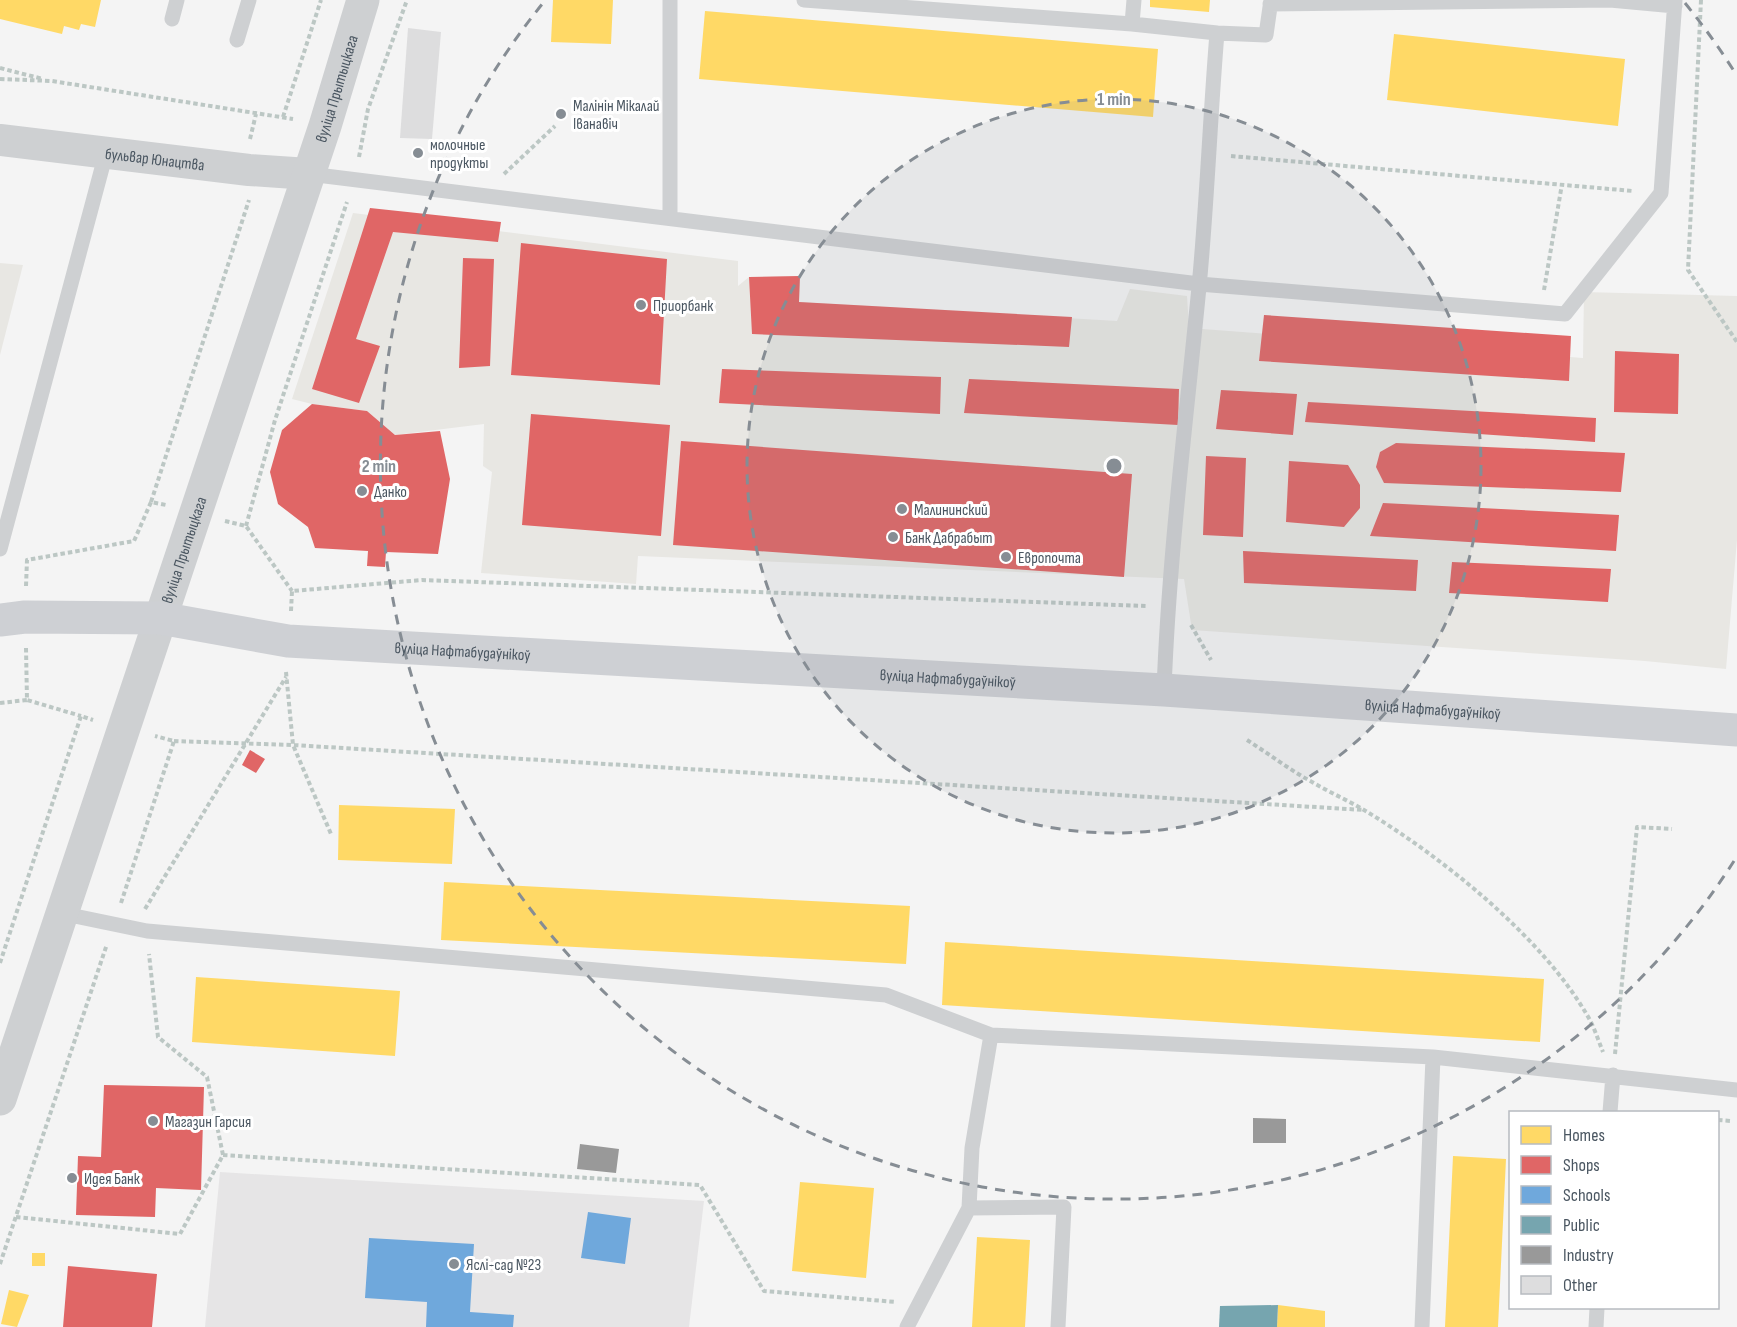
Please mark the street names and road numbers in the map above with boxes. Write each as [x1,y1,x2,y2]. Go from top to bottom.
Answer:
street label: вуліца Прытыцкага [312,33,363,145]
street label: бульвар Юнацтва [104,145,205,176]
street label: вуліца Прытыцкага [158,495,211,606]
street label: вуліца Нафтабудаўнікоў [394,639,531,666]
street label: вуліца Нафтабудаўнікоў [879,666,1016,693]
street label: вуліца Нафтабудаўнікоў [1364,696,1501,724]

